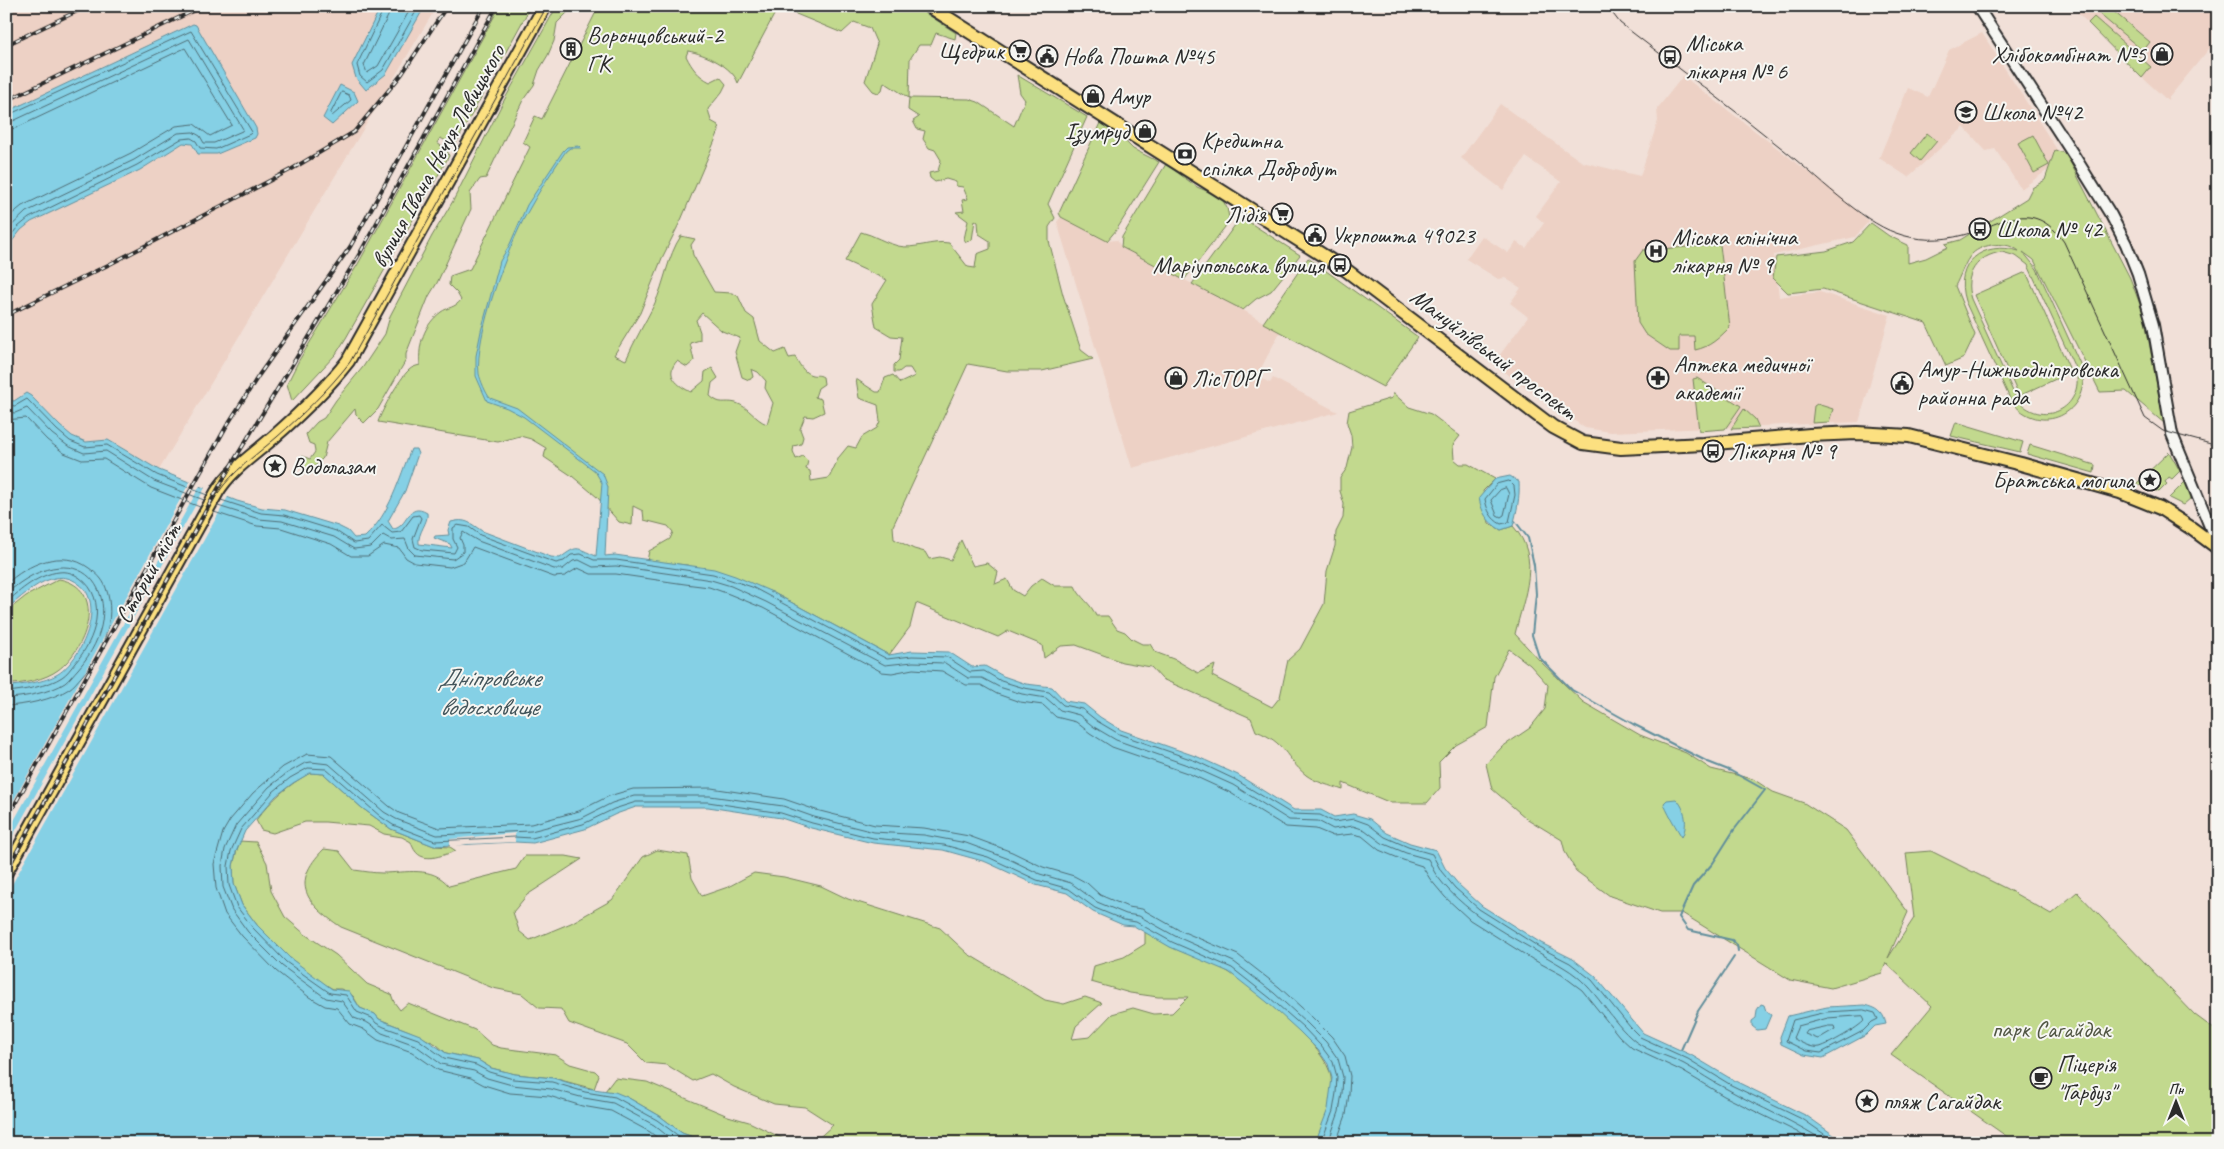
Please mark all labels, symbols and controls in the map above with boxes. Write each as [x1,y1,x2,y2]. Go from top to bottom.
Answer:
place label: Воронцовський-2 ГК [587,20,725,78]
place label: Міська лікарня № 6 [1686,28,1788,86]
place label: Щедрик [939,36,1006,66]
building icon: Воронцовський-2 ГК [559,37,583,61]
street label: вулиця Івана Нечуя-Левицького [364,38,513,273]
supermarket icon: Щедрик [1008,39,1032,63]
place label: Хлібокомбінат №5 [1992,39,2147,69]
place label: Нова Пошта №45 [1063,41,1216,71]
shop icon: Хлібокомбінат №5 [2150,42,2174,66]
public building icon: Нова Пошта №45 [1035,44,1059,68]
bus stop icon: Міська лікарня № 6 [1658,45,1682,69]
place label: Амур [1109,81,1152,111]
shop icon: Амур [1081,84,1105,108]
place label: Школа №42 [1982,97,2084,127]
school or university icon: Школа №42 [1954,100,1978,124]
place label: Ізумруд [1065,116,1132,147]
shop icon: Ізумруд [1133,119,1157,143]
place label: Кредитна спілка Добробут [1201,125,1337,183]
bank icon: Кредитна спілка Добробут [1173,142,1197,166]
place label: Лідія [1225,199,1267,229]
supermarket icon: Лідія [1270,202,1294,226]
place label: Школа № 42 [1996,214,2104,244]
bus stop icon: Школа № 42 [1968,217,1992,241]
place label: Укрпошта 49023 [1331,220,1477,250]
place label: Міська клінічна лікарня № 9 [1672,222,1798,280]
public building icon: Укрпошта 49023 [1303,223,1327,247]
hospital icon: Міська клінічна лікарня № 9 [1644,239,1668,263]
place label: Маріупольська вулиця [1153,250,1326,280]
bus stop icon: Маріупольська вулиця [1328,253,1352,277]
street label: Мануйлівський проспект [1405,281,1584,427]
place label: Аптека медичної академії [1674,349,1814,407]
place label: Амур-Нижньодніпровська районна рада [1918,354,2119,412]
place label: ЛісТОРГ [1192,363,1272,393]
shop icon: ЛісТОРГ [1164,366,1188,390]
pharmacy icon: Аптека медичної академії [1646,366,1670,390]
public building icon: Амур-Нижньодніпровська районна рада [1890,371,1914,395]
place label: Лікарня № 9 [1729,436,1838,466]
bus stop icon: Лікарня № 9 [1701,439,1725,463]
place label: Водолазам [291,451,376,481]
place icon: Водолазам [263,454,287,478]
place label: Братська могила [1993,465,2135,495]
place icon: Братська могила [2138,468,2162,492]
street label: Старий міст [108,516,189,629]
water label: Дніпровське водосховище [437,662,544,723]
park label: парк Сагайдак [1992,1014,2113,1044]
place label: Піцерія "Гарбуз" [2057,1049,2120,1107]
cafe icon: Піцерія "Гарбуз" [2029,1066,2053,1090]
north arrow [2152,1076,2202,1126]
text: Пн [2169,1081,2184,1098]
place label: пляж Сагайдак [1883,1086,2002,1116]
place icon: пляж Сагайдак [1855,1089,1879,1113]

